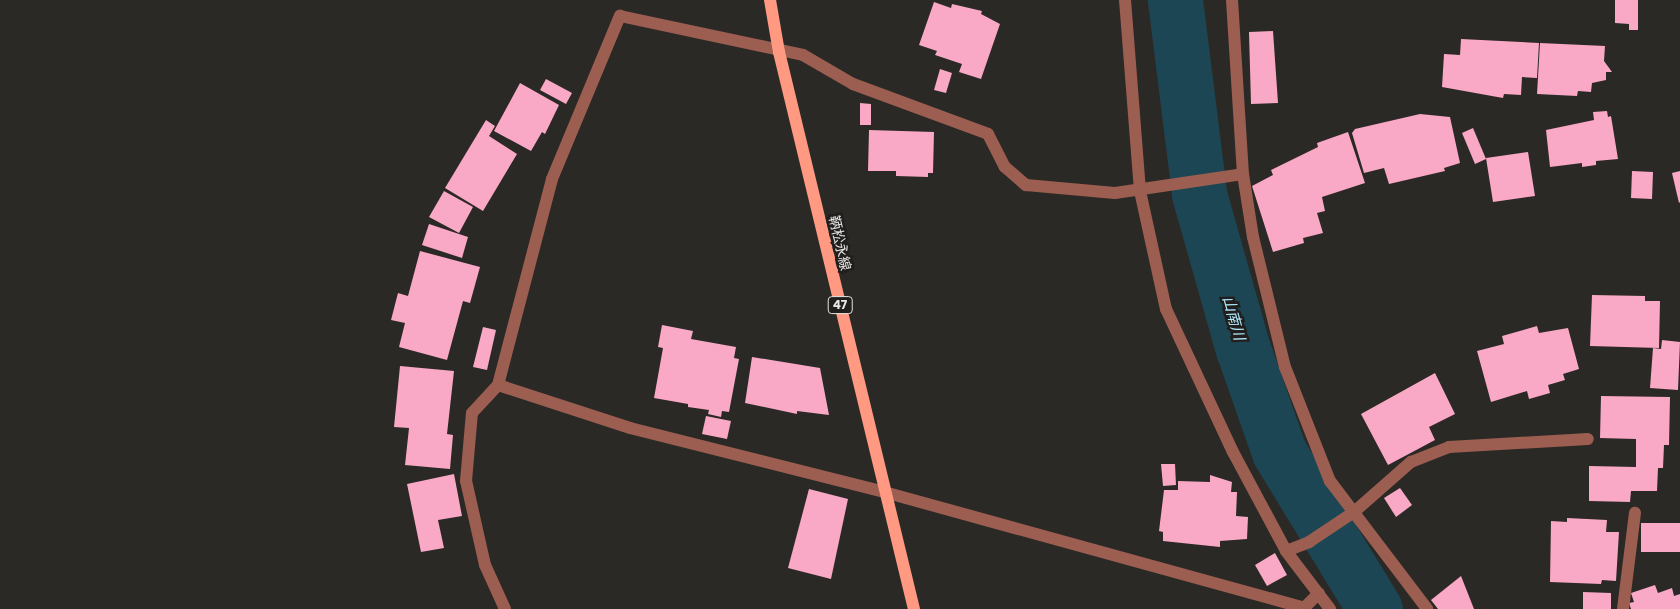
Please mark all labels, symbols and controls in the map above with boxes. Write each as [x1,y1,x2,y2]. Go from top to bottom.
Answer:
street label: 鞆松永線 [826,214,854,272]
water label: 山南川 [1219,294,1249,342]
road number: 47 [828,296,852,314]

